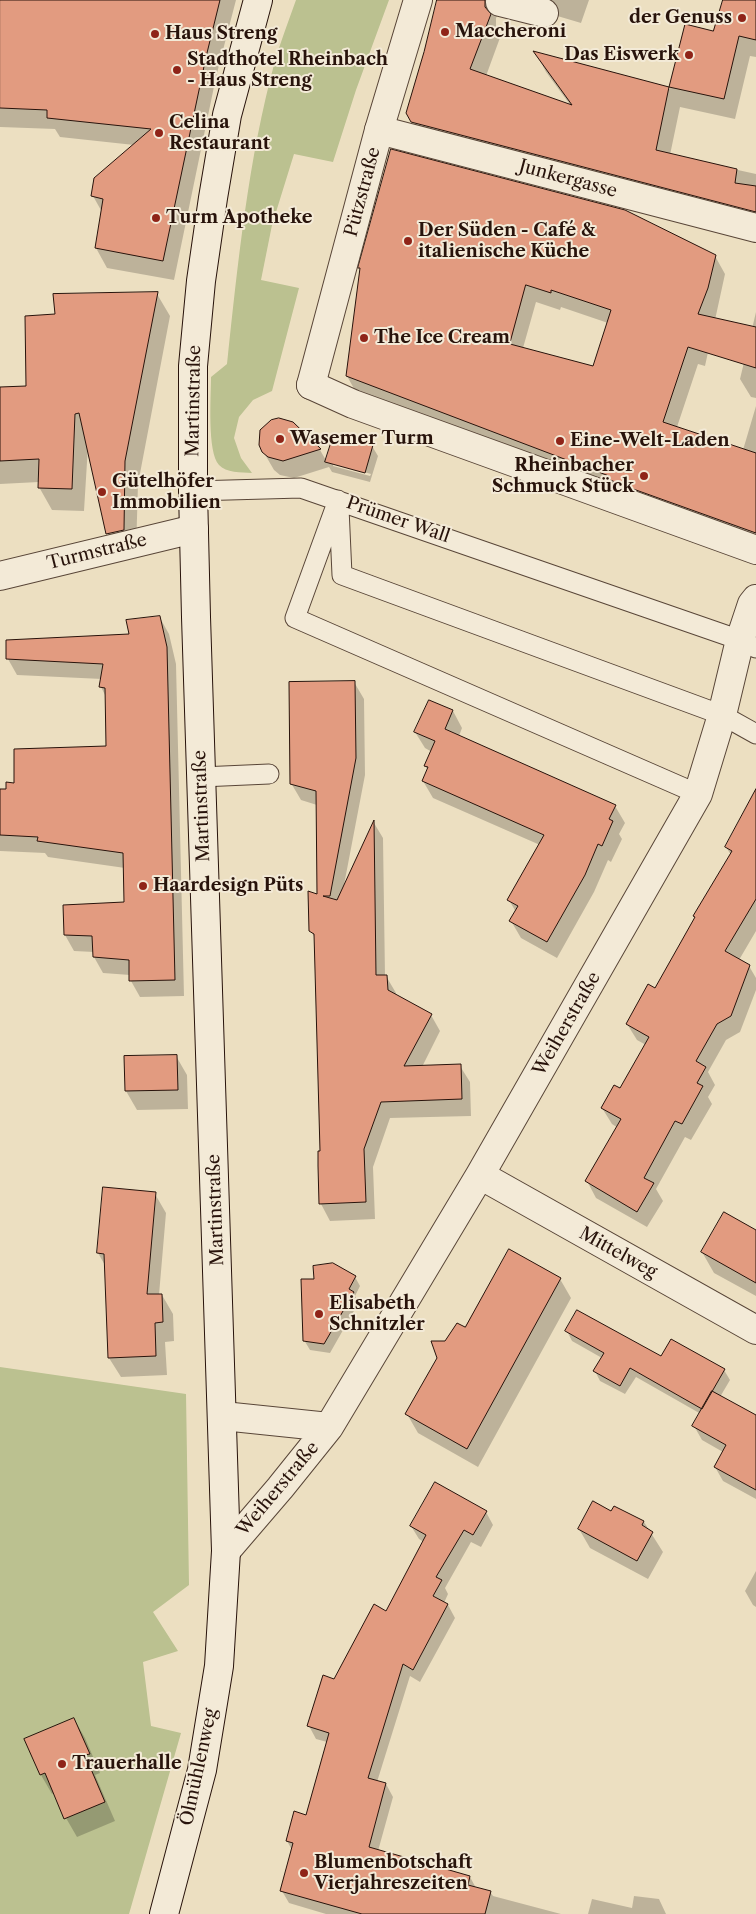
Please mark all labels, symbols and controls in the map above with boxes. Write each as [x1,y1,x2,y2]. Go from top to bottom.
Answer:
place label: der Genuss [629,7,732,29]
marker: der Genuss [736,12,748,24]
place label: Maccheroni [455,21,566,43]
place label: Haus Streng [165,23,277,45]
marker: Maccheroni [439,26,451,38]
marker: Haus Streng [149,28,161,40]
place label: Das Eiswerk [564,44,679,66]
place label: Stadthotel Rheinbach - Haus Streng [187,49,388,92]
marker: Das Eiswerk [683,49,695,61]
marker: Stadthotel Rheinbach - Haus Streng [171,64,183,76]
place label: Celina Restaurant [169,112,270,154]
marker: Celina Restaurant [153,127,165,139]
street label: Pützstraße [341,145,385,239]
street label: Junkergasse [517,156,619,202]
place label: Turm Apotheke [166,207,312,229]
marker: Turm Apotheke [150,212,162,224]
place label: Der Süden - Café & italienische Küche [418,220,595,262]
marker: Der Süden - Café & italienische Küche [402,235,414,247]
place label: The Ice Cream [374,327,510,349]
marker: The Ice Cream [358,332,370,344]
street label: Martinstraße [182,345,206,457]
place label: Wasemer Turm [290,428,434,450]
place label: Eine-Welt-Laden [570,430,730,452]
marker: Wasemer Turm [274,433,286,445]
marker: Eine-Welt-Laden [554,435,566,447]
place label: Rheinbacher Schmuck Stück [492,455,634,498]
marker: Rheinbacher Schmuck Stück [638,470,650,482]
place label: Gütelhöfer Immobilien [112,471,221,514]
marker: Gütelhöfer Immobilien [96,486,108,498]
street label: Prümer Wall [344,492,452,548]
street label: Turmstraße [45,529,149,575]
street label: Martinstraße [189,750,215,862]
place label: Haardesign Püts [153,875,303,897]
marker: Haardesign Püts [137,880,149,892]
street label: Weiherstraße [529,968,605,1080]
street label: Martinstraße [203,1154,229,1266]
street label: Mittelweg [575,1223,661,1283]
place label: Elisabeth Schnitzler [329,1293,425,1336]
marker: Elisabeth Schnitzler [313,1308,325,1320]
street label: Weiherstraße [232,1437,324,1541]
street label: Ölmühlenweg [176,1706,222,1828]
place label: Trauerhalle [72,1753,182,1775]
marker: Trauerhalle [56,1758,68,1770]
place label: Blumenbotschaft Vierjahreszeiten [314,1852,472,1895]
marker: Blumenbotschaft Vierjahreszeiten [298,1867,310,1879]

